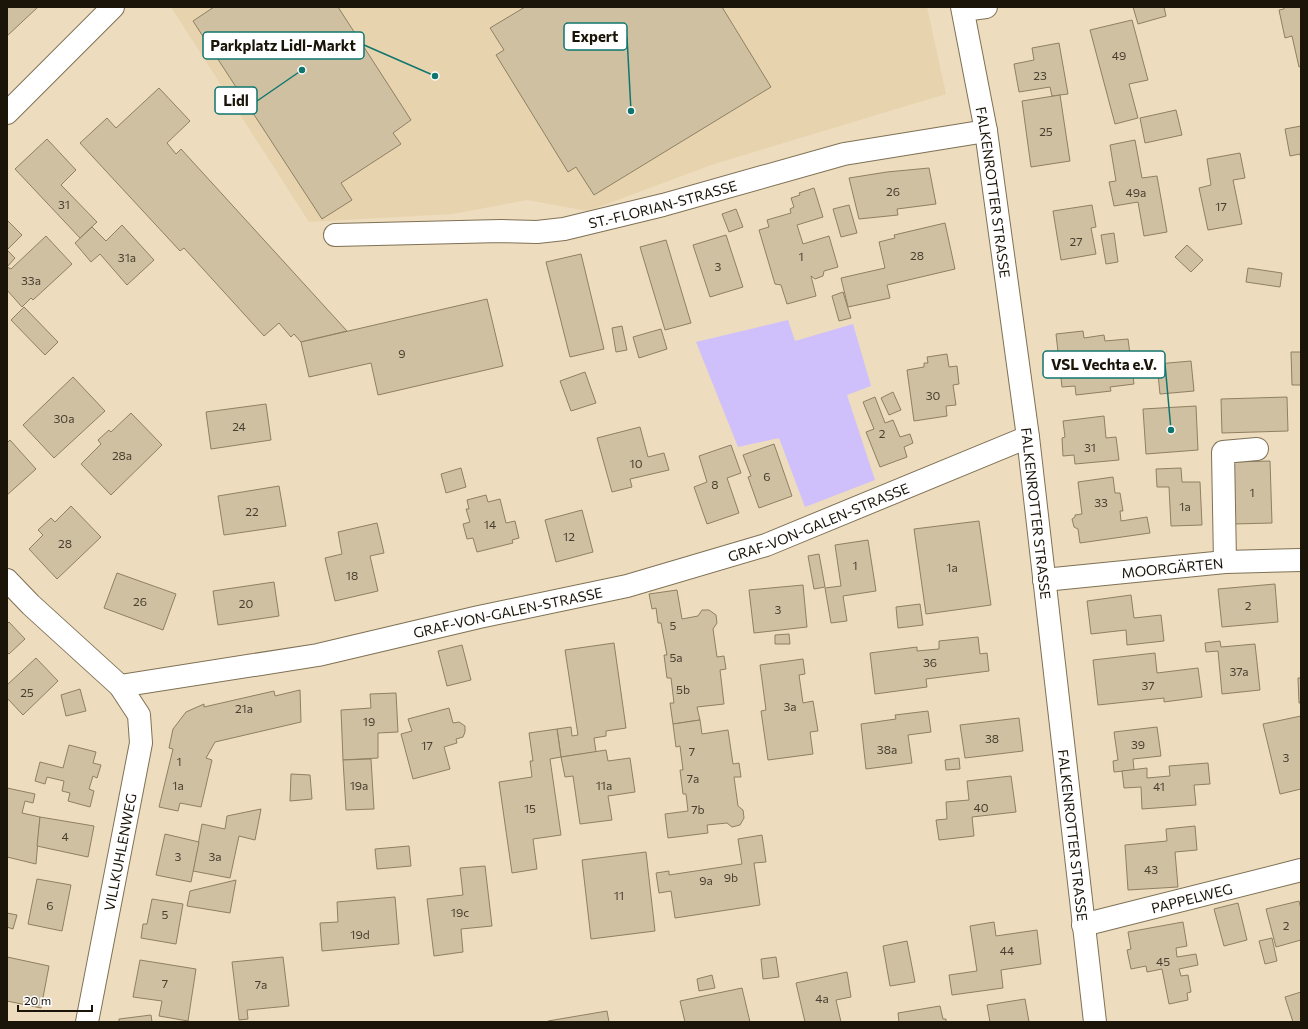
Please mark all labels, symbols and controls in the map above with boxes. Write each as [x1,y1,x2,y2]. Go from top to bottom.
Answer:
callout: Expert [564,23,627,50]
text: Expert [572,27,618,45]
callout: Parkplatz Lidl-Markt [203,32,364,59]
text: Parkplatz Lidl-Markt [210,36,356,54]
house number: 49 [1112,48,1126,62]
house number: 23 [1033,68,1047,82]
callout: Lidl [215,87,257,114]
text: Lidl [223,91,249,109]
street label: FALKENROTTER STRASSE [973,105,1015,279]
house number: 25 [1039,124,1053,138]
street label: ST.-FLORIAN-STRASSE [587,176,739,231]
house number: 26 [886,184,900,198]
house number: 49a [1126,185,1146,199]
house number: 31 [58,197,70,211]
house number: 17 [1215,199,1227,213]
house number: 27 [1070,234,1082,248]
house number: 28 [910,248,924,262]
house number: 1 [798,249,804,263]
house number: 31a [118,250,136,264]
house number: 3 [715,259,722,273]
house number: 33a [21,273,41,287]
house number: 9 [398,346,406,360]
callout: VSL Vechta e.V. [1043,351,1165,378]
text: VSL Vechta e.V. [1051,355,1157,373]
house number: 30 [926,388,941,402]
house number: 30a [54,411,74,425]
house number: 24 [232,419,246,433]
house number: 2 [879,426,886,440]
street label: FALKENROTTER STRASSE [1018,426,1055,600]
house number: 31 [1084,440,1096,454]
house number: 28a [112,448,132,462]
house number: 10 [630,456,643,470]
house number: 6 [763,469,771,483]
house number: 8 [711,477,719,491]
street label: GRAF-VON-GALEN-STRASSE [726,479,911,564]
house number: 1 [1249,485,1255,499]
house number: 33 [1094,495,1108,509]
house number: 1a [1179,499,1191,513]
house number: 22 [245,504,259,518]
house number: 14 [484,517,496,531]
house number: 12 [563,529,575,543]
house number: 28 [58,536,72,550]
street label: MOORGÄRTEN [1121,554,1224,581]
house number: 1 [852,558,858,572]
house number: 1a [946,560,958,574]
house number: 18 [346,568,358,582]
street label: GRAF-VON-GALEN-STRASSE [411,583,604,641]
house number: 26 [133,594,147,608]
house number: 20 [239,596,253,610]
house number: 2 [1245,598,1252,612]
house number: 3 [775,602,782,616]
house number: 5 [670,618,677,632]
house number: 5a [669,650,683,664]
house number: 36 [923,655,937,669]
house number: 37a [1229,664,1249,678]
house number: 37 [1141,678,1155,692]
house number: 5b [676,682,690,696]
house number: 25 [20,685,34,699]
house number: 3a [783,699,797,713]
house number: 21a [235,701,253,715]
house number: 19 [363,714,375,728]
house number: 38 [985,731,999,745]
house number: 39 [1131,737,1145,751]
house number: 17 [421,738,433,752]
house number: 38a [877,742,897,756]
house number: 7 [689,744,695,758]
street label: FALKENROTTER STRASSE [1055,748,1092,922]
house number: 3 [1283,750,1290,764]
house number: 1 [176,754,182,768]
house number: 7a [687,771,699,785]
house number: 1a [172,778,184,792]
house number: 19a [350,778,368,792]
house number: 11a [596,778,612,792]
house number: 41 [1153,779,1165,793]
street label: VILLKUHLENWEG [100,792,140,912]
house number: 40 [973,800,989,814]
house number: 15 [524,801,536,815]
house number: 7b [691,802,705,816]
house number: 4 [61,829,69,843]
house number: 3 [175,849,182,863]
house number: 3a [208,849,222,863]
house number: 43 [1144,862,1158,876]
house number: 9b [724,870,738,884]
house number: 9a [699,873,713,887]
street label: PAPPELWEG [1149,879,1234,916]
house number: 11 [614,888,624,902]
house number: 6 [46,898,54,912]
house number: 19c [451,905,469,919]
house number: 5 [162,907,169,921]
house number: 2 [1283,918,1290,932]
house number: 19d [350,927,370,941]
house number: 44 [1000,943,1014,957]
house number: 45 [1156,954,1170,968]
house number: 7 [162,976,168,990]
house number: 7a [255,977,267,991]
scale bar [18,987,92,1013]
house number: 4a [815,991,829,1005]
text: 20 m [24,993,51,1007]

